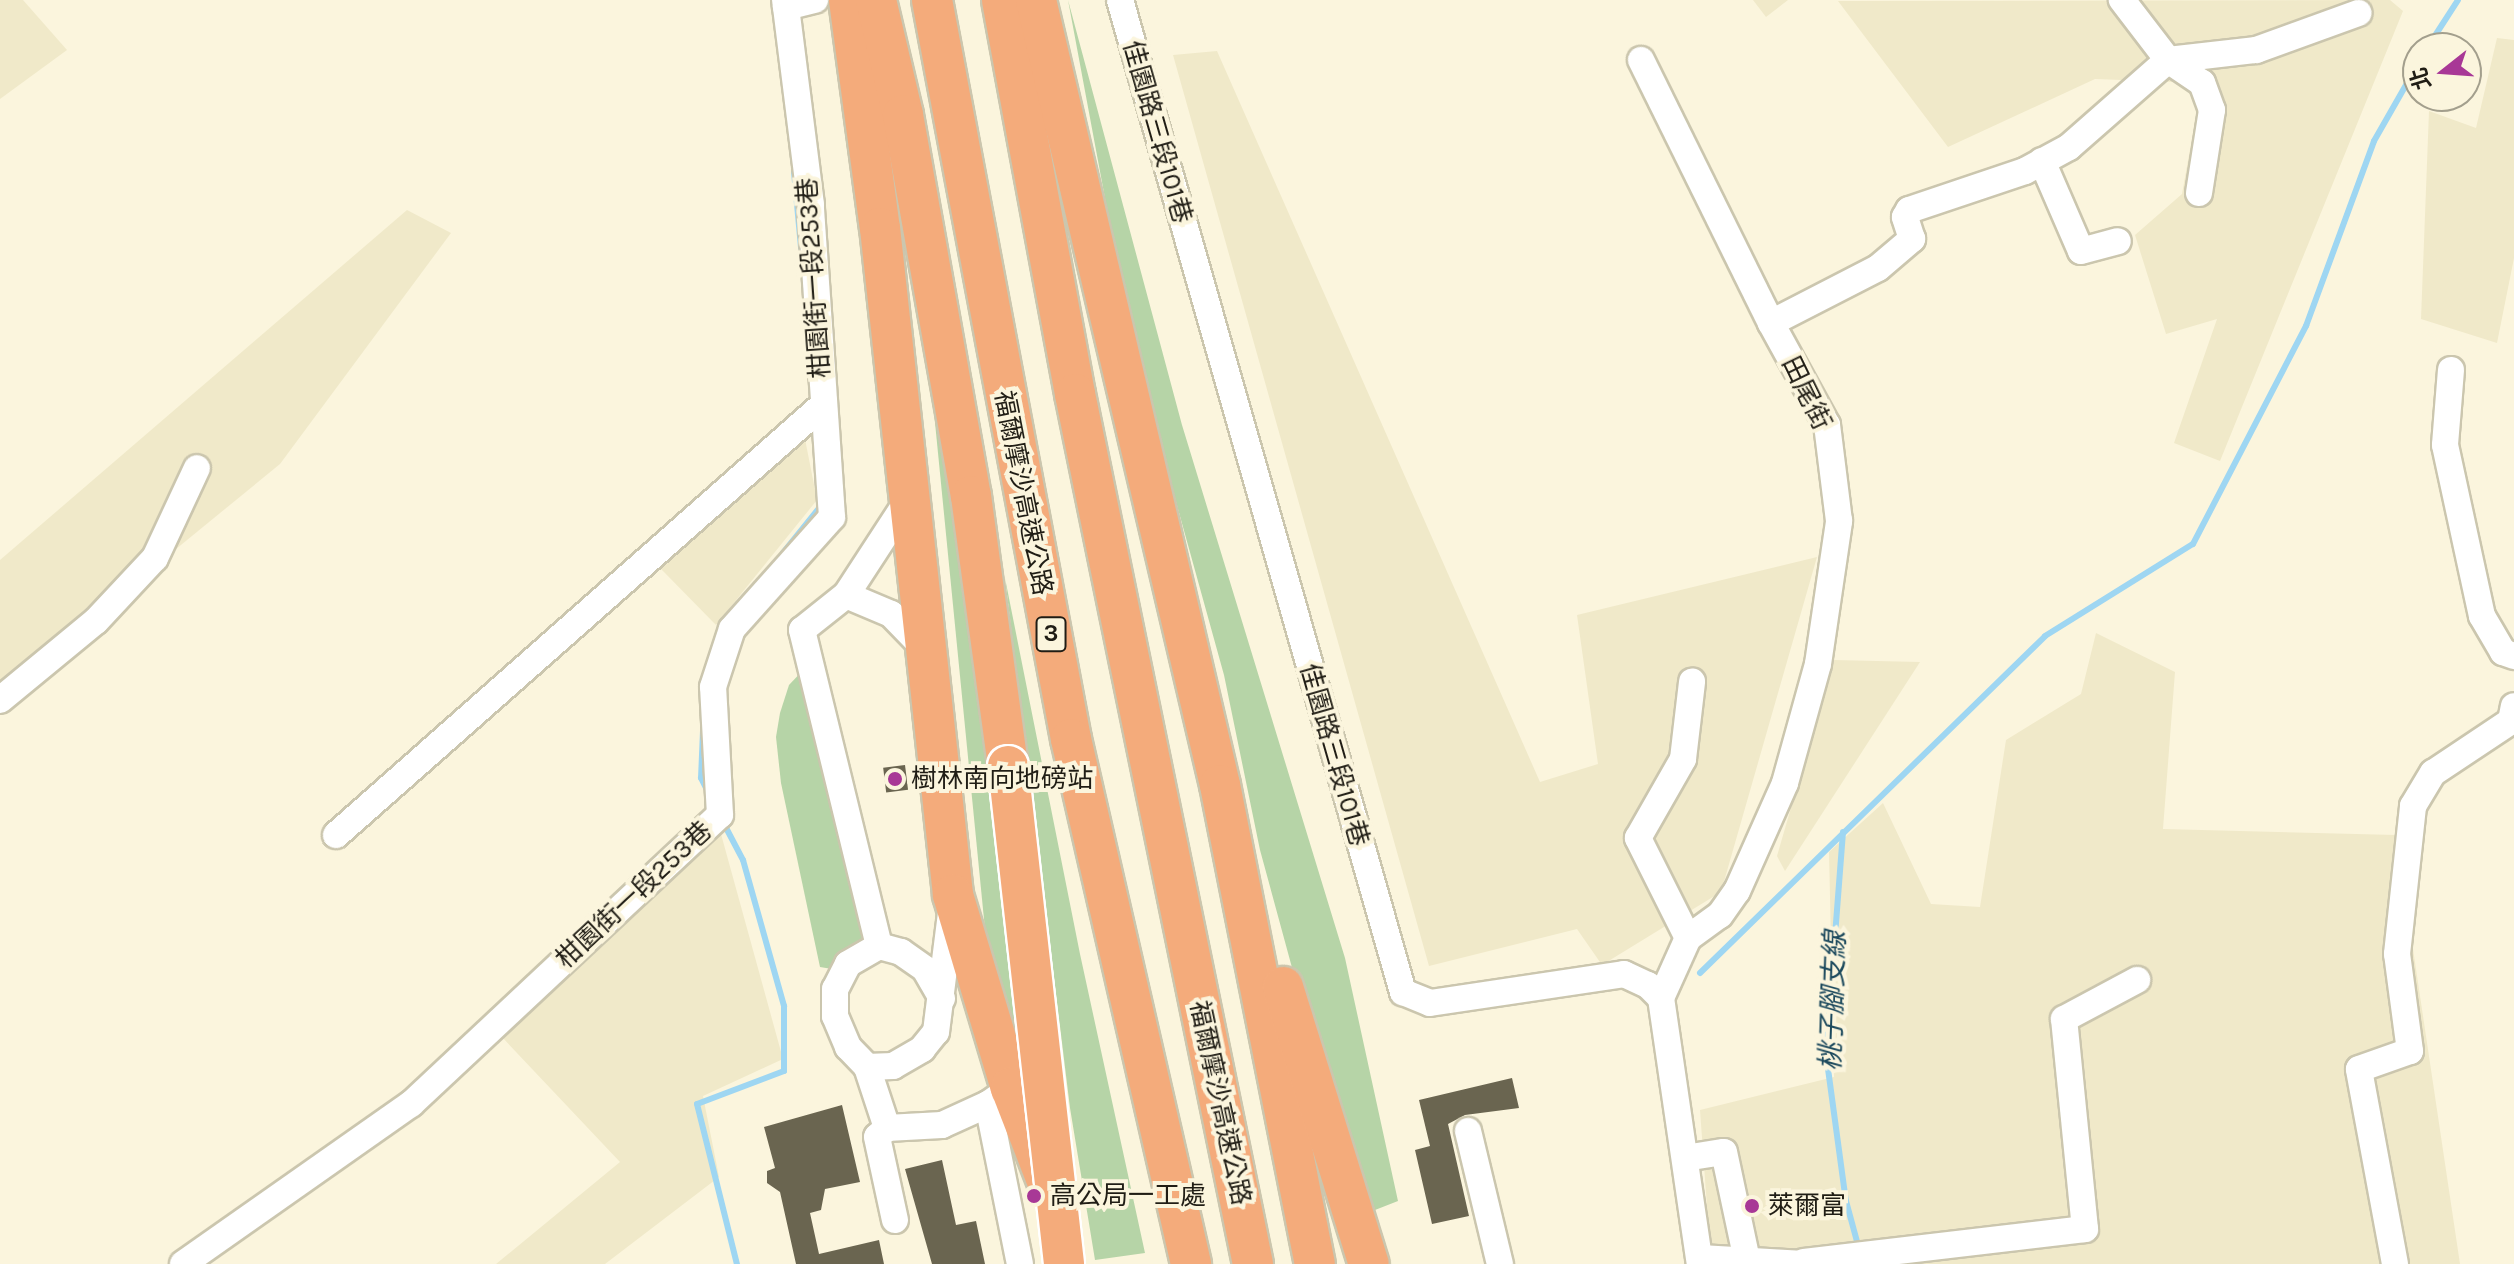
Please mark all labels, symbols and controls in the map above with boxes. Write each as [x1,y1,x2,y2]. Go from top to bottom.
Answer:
north arrow [2402,32,2482,112]
street label: 佳園路三段101巷 [1116,37,1198,227]
text: 北 [2405,64,2437,93]
street label: 柑園街一段253巷 [791,177,837,379]
street label: 田尾街 [1775,351,1837,435]
street label: 福爾摩沙高速公路 [988,388,1058,598]
road number: 3 [1035,614,1067,654]
street label: 佳園路三段101巷 [1293,660,1375,850]
place label: 樹林南向地磅站 [911,763,1093,795]
marker: 樹林南向地磅站 [886,770,904,788]
street label: 柑園街一段253巷 [550,815,718,975]
water label: 桃子腳支線 [1814,930,1852,1072]
street label: 福爾摩沙高速公路 [1183,998,1257,1208]
place label: 高公局一工處 [1050,1180,1206,1212]
marker: 高公局一工處 [1025,1187,1043,1205]
place label: 萊爾富 [1768,1190,1846,1222]
marker: 萊爾富 [1743,1197,1761,1215]

